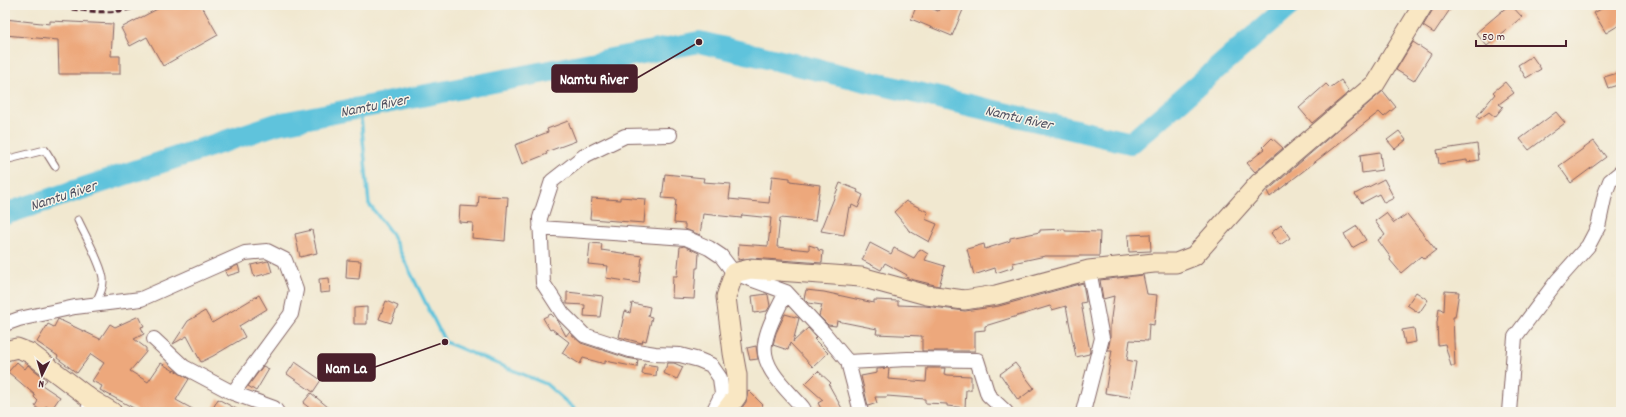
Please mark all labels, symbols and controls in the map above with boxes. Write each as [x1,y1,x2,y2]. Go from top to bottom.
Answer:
scale bar [1476,22,1566,48]
text: 50 m [1482,29,1505,46]
callout: Namtu River [552,65,637,92]
text: Namtu River [560,70,629,92]
water label: Namtu River [339,89,412,124]
water label: Namtu River [983,101,1056,138]
water label: Namtu River [28,175,101,218]
callout: Nam La [318,354,375,381]
north arrow [22,355,62,395]
text: Nam La [325,359,368,381]
text: N [37,375,45,391]

